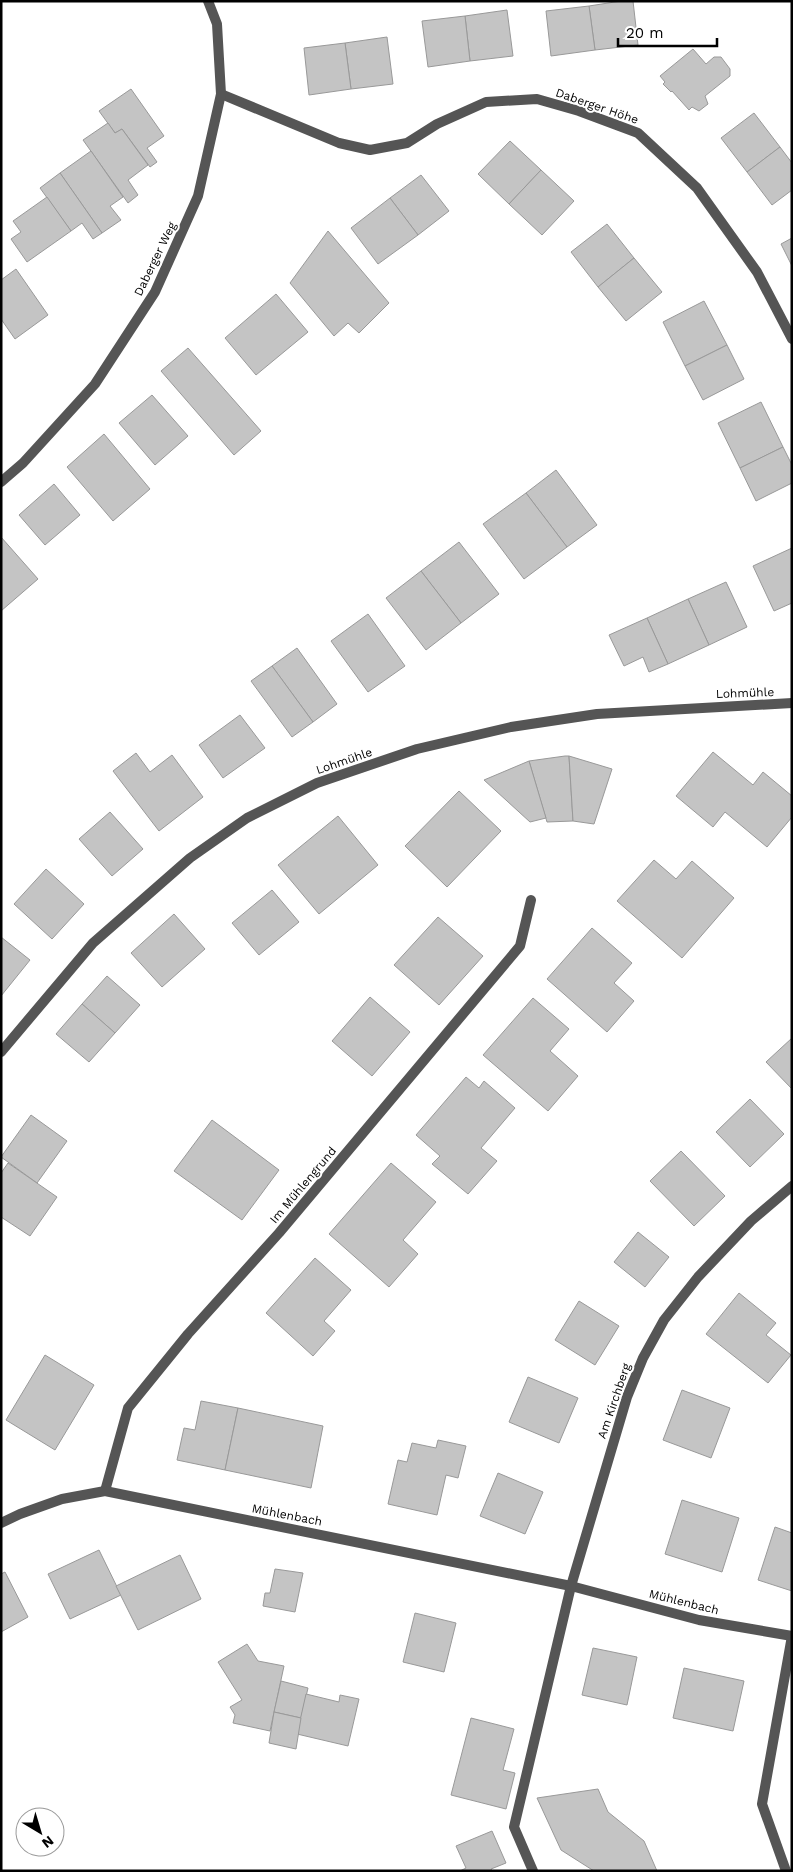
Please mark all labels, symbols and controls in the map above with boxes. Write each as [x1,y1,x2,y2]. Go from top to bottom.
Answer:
scale bar [618,15,717,47]
text: 20 m [626,24,664,42]
street label: Daberger Höhe [554,85,640,127]
street label: Daberger Weg [131,219,179,298]
street label: Lohmühle [716,685,775,701]
street label: Lohmühle [314,745,374,777]
street label: Im Mühlengrund [267,1144,339,1226]
street label: Am Kirchberg [595,1361,634,1441]
street label: Mühlenbach [251,1501,323,1529]
street label: Mühlenbach [648,1587,720,1617]
north arrow [15,1807,65,1857]
text: N [39,1833,57,1852]

